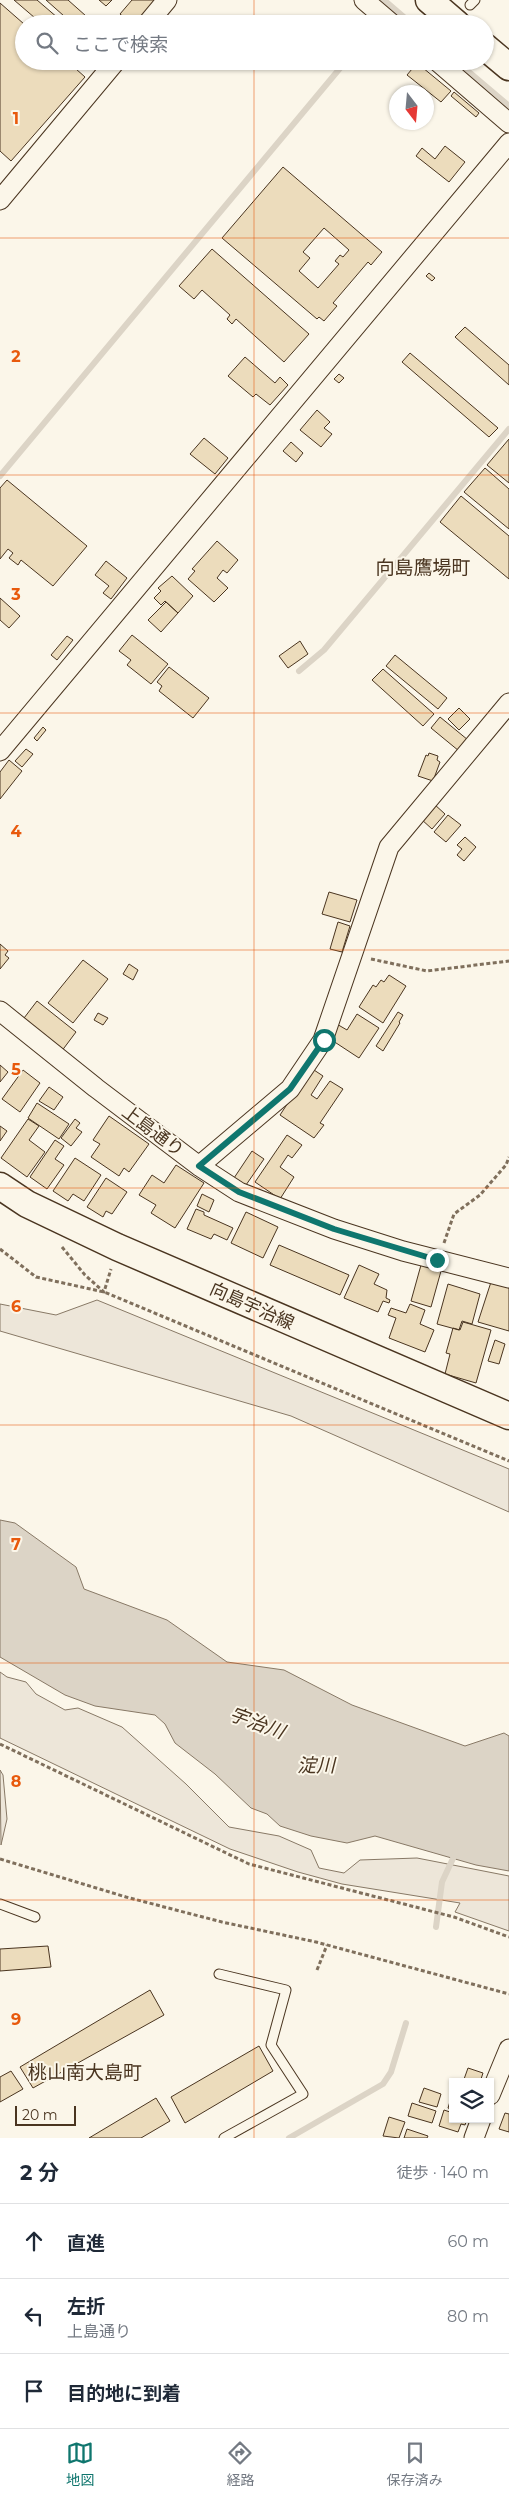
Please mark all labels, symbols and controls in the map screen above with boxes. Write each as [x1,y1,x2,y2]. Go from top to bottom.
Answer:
search box [15,15,494,70]
icon: search [33,29,61,57]
text: ここで検索 [73,33,168,56]
north arrow [389,85,434,130]
text: 1 [13,109,19,128]
text: 2 [11,347,21,366]
district label: 向島鷹場町 [375,556,471,579]
text: 3 [10,585,21,604]
text: 4 [10,822,22,841]
route start [313,1029,336,1052]
text: 5 [11,1060,21,1079]
street label: 上島通り [118,1101,188,1161]
route end [426,1249,449,1272]
street label: 向島宇治線 [206,1278,298,1334]
text: 6 [11,1297,21,1316]
text: 7 [11,1535,21,1554]
water label: 宇治川 [226,1702,290,1744]
water label: 淀川 [297,1754,337,1777]
text: 8 [11,1772,21,1791]
text: 9 [11,2010,21,2029]
district label: 桃山南大島町 [28,2061,142,2084]
map controls [449,2078,494,2123]
button: layers [449,2078,494,2123]
scale bar [15,2103,76,2126]
text: 20 m [22,2106,58,2124]
text: 2 分 [20,2160,59,2185]
text: 徒歩 · 140 m [396,2163,489,2182]
icon: ahead [20,2227,48,2255]
text: 直進 [67,2232,105,2255]
text: 60 m [447,2232,489,2251]
text: 左折 [67,2295,105,2318]
icon: left [20,2302,48,2330]
text: 80 m [447,2307,489,2326]
text: 上島通り [67,2322,131,2341]
icon: arrive [20,2377,48,2405]
text: 目的地に到着 [67,2382,181,2405]
tab: 地図 [66,2439,94,2489]
tab: 経路 [226,2439,254,2489]
tab: 保存済み [387,2439,443,2489]

